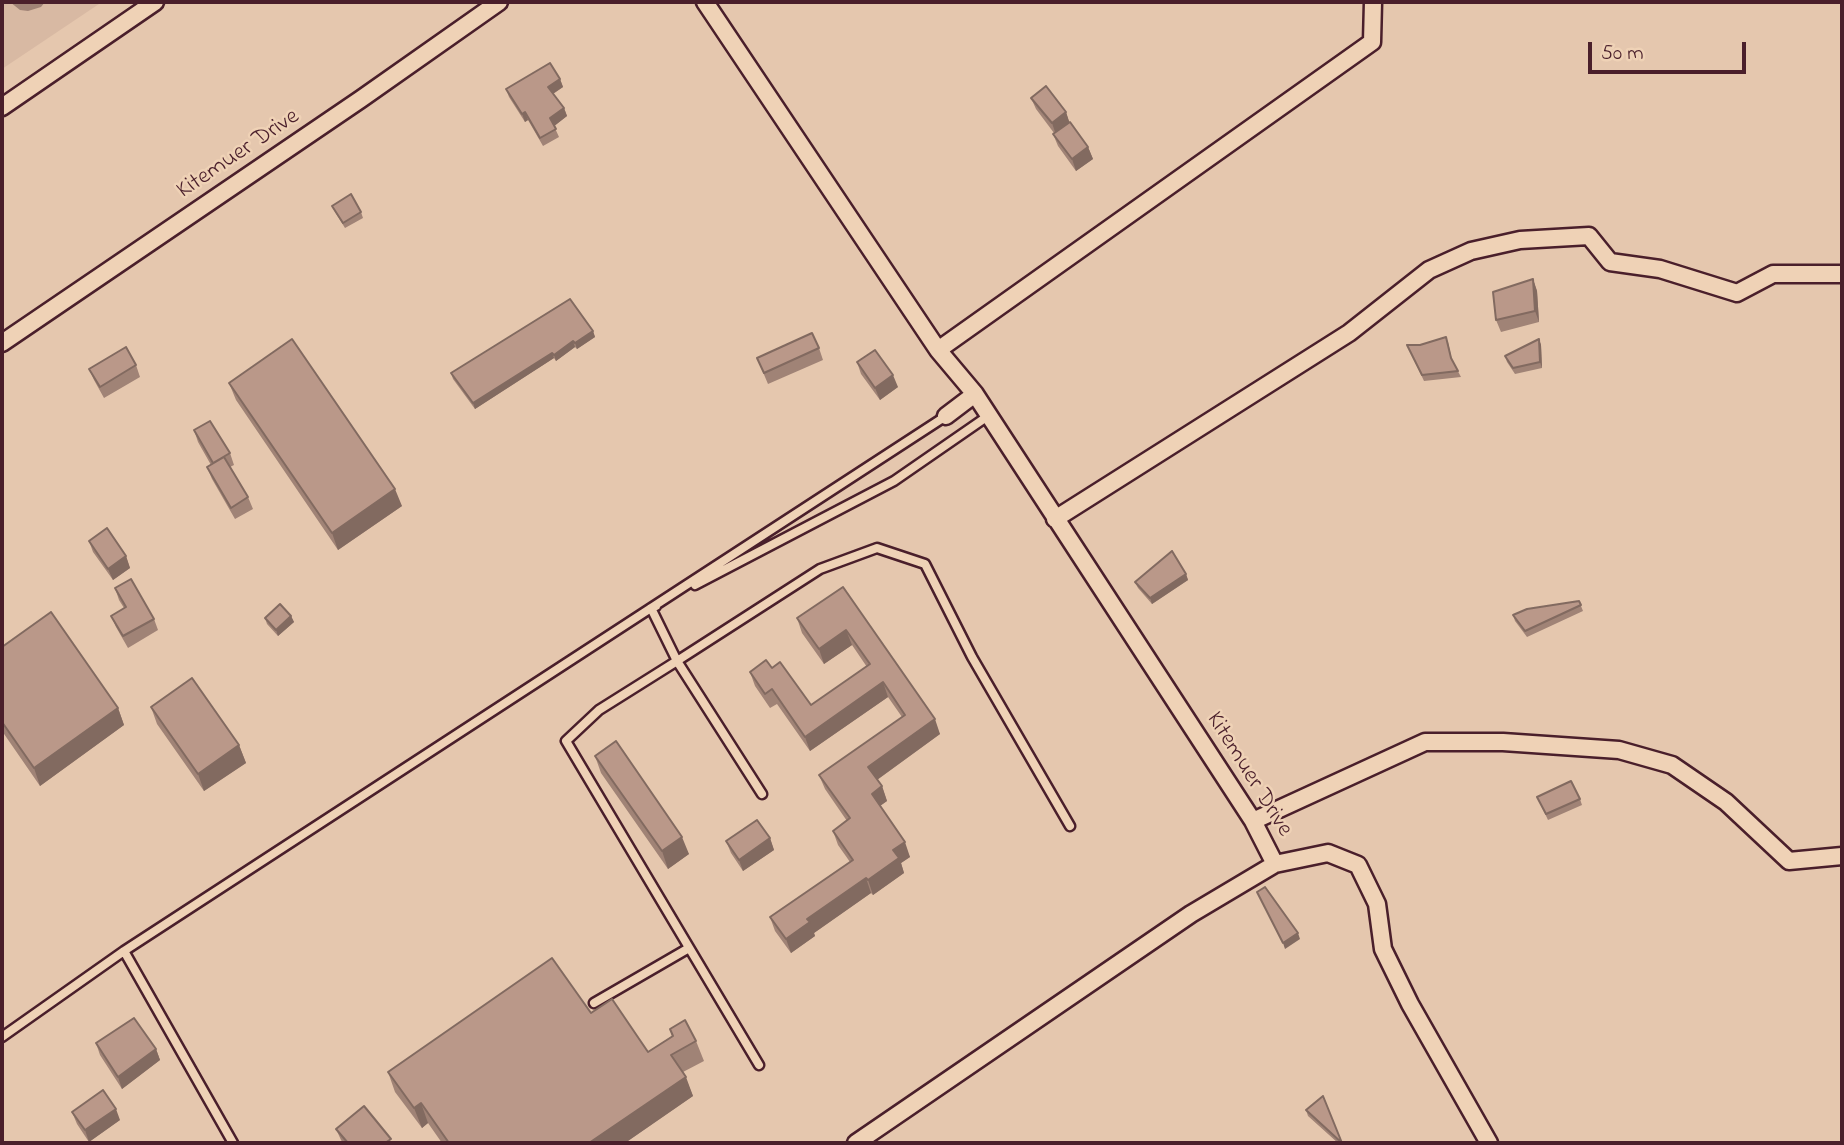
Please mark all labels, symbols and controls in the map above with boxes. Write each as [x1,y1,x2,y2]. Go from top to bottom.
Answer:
scale bar [1592,28,1750,72]
text: 50 m [1601,39,1644,69]
street label: Kitemuer Drive [172,104,306,206]
street label: Kitemuer Drive [1198,707,1298,843]

